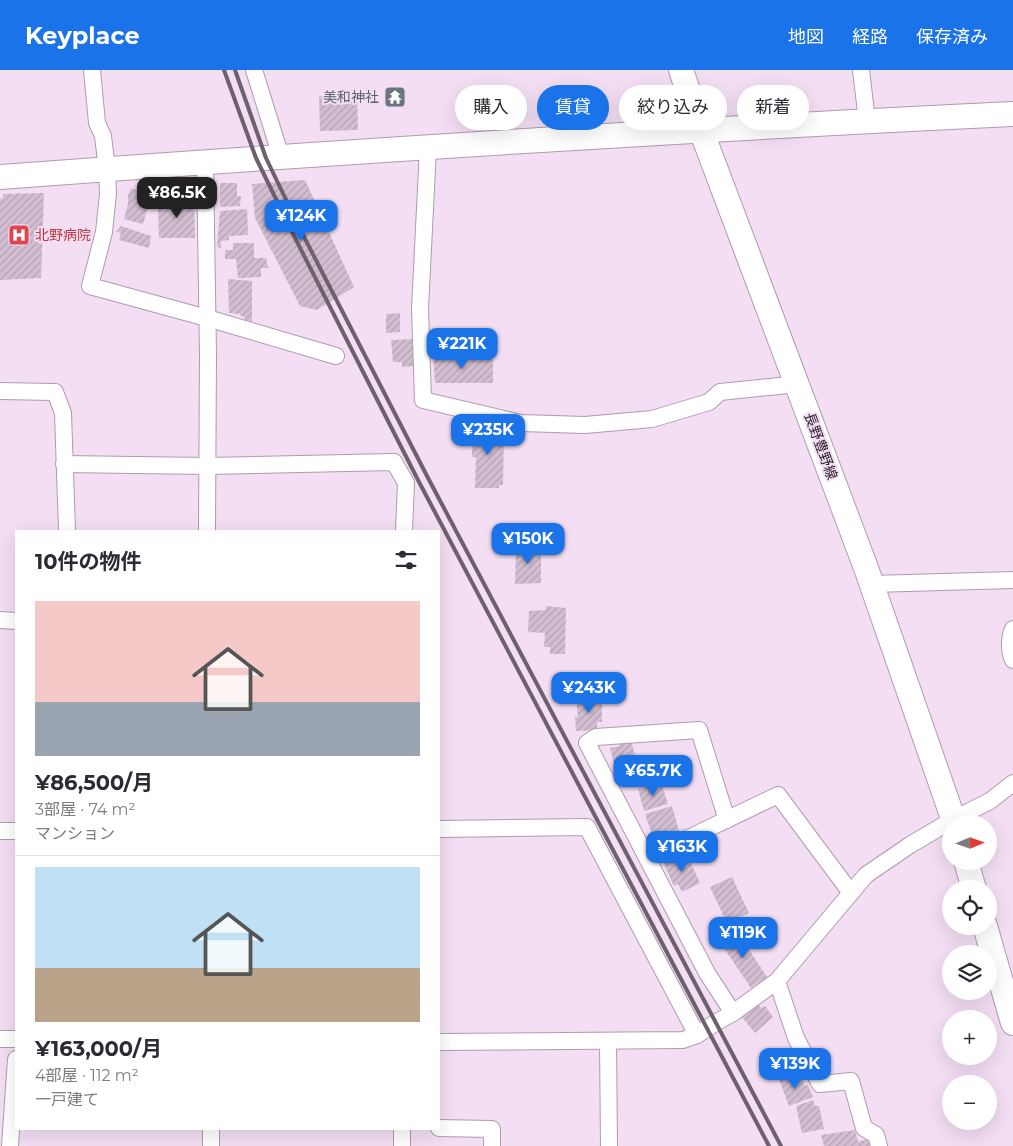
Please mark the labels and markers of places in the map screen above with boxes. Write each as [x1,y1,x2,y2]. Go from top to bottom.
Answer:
temple icon: 美和神社 [383,85,407,109]
place label: 美和神社 [323,88,379,106]
pin: ¥86.5K [136,176,218,219]
pin: ¥124K [266,200,336,242]
hospital icon: 北野病院 [7,223,31,247]
place label: 北野病院 [35,226,91,244]
pin: ¥221K [427,328,497,370]
pin: ¥235K [453,414,523,456]
pin: ¥150K [493,522,563,565]
pin: ¥243K [554,672,624,714]
pin: ¥65.7K [612,754,694,797]
pin: ¥163K [647,830,717,873]
pin: ¥119K [708,916,778,959]
pin: ¥139K [760,1048,830,1090]

